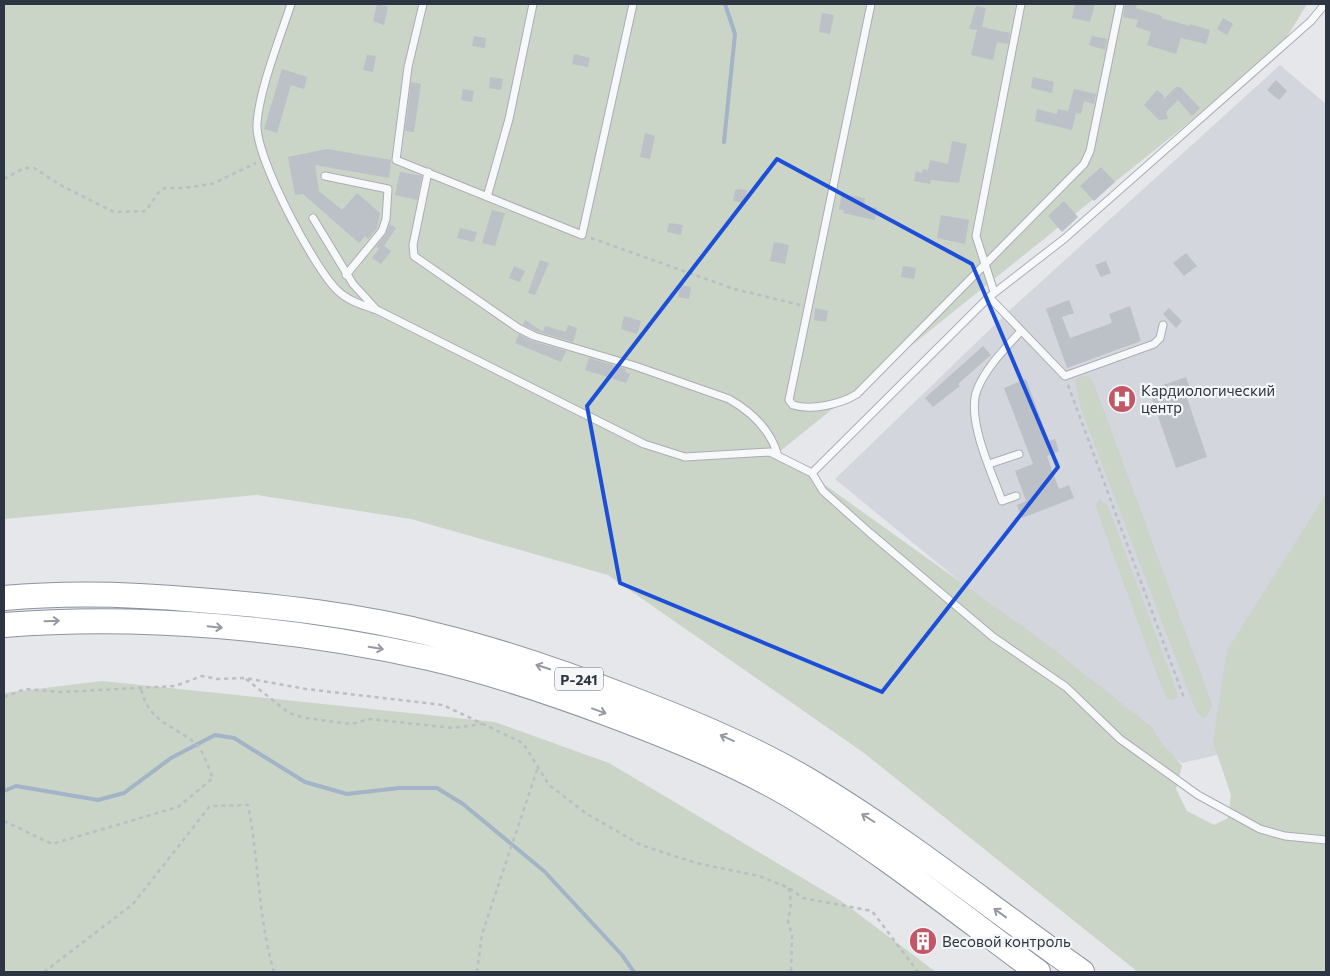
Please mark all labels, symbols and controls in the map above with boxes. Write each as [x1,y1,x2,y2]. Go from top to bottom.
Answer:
place label: Кардиологический центр [1141,381,1275,416]
hospital icon: Кардиологический центр [1107,384,1137,414]
one-way arrow [44,617,60,626]
one-way arrow [206,622,222,632]
one-way arrow [367,643,383,653]
one-way arrow [536,662,551,671]
road number: Р-241 [555,668,603,691]
one-way arrow [591,707,606,716]
one-way arrow [720,733,735,743]
one-way arrow [862,813,876,823]
one-way arrow [993,908,1007,918]
building icon: Весовой контроль [908,926,938,956]
place label: Весовой контроль [942,932,1071,950]

